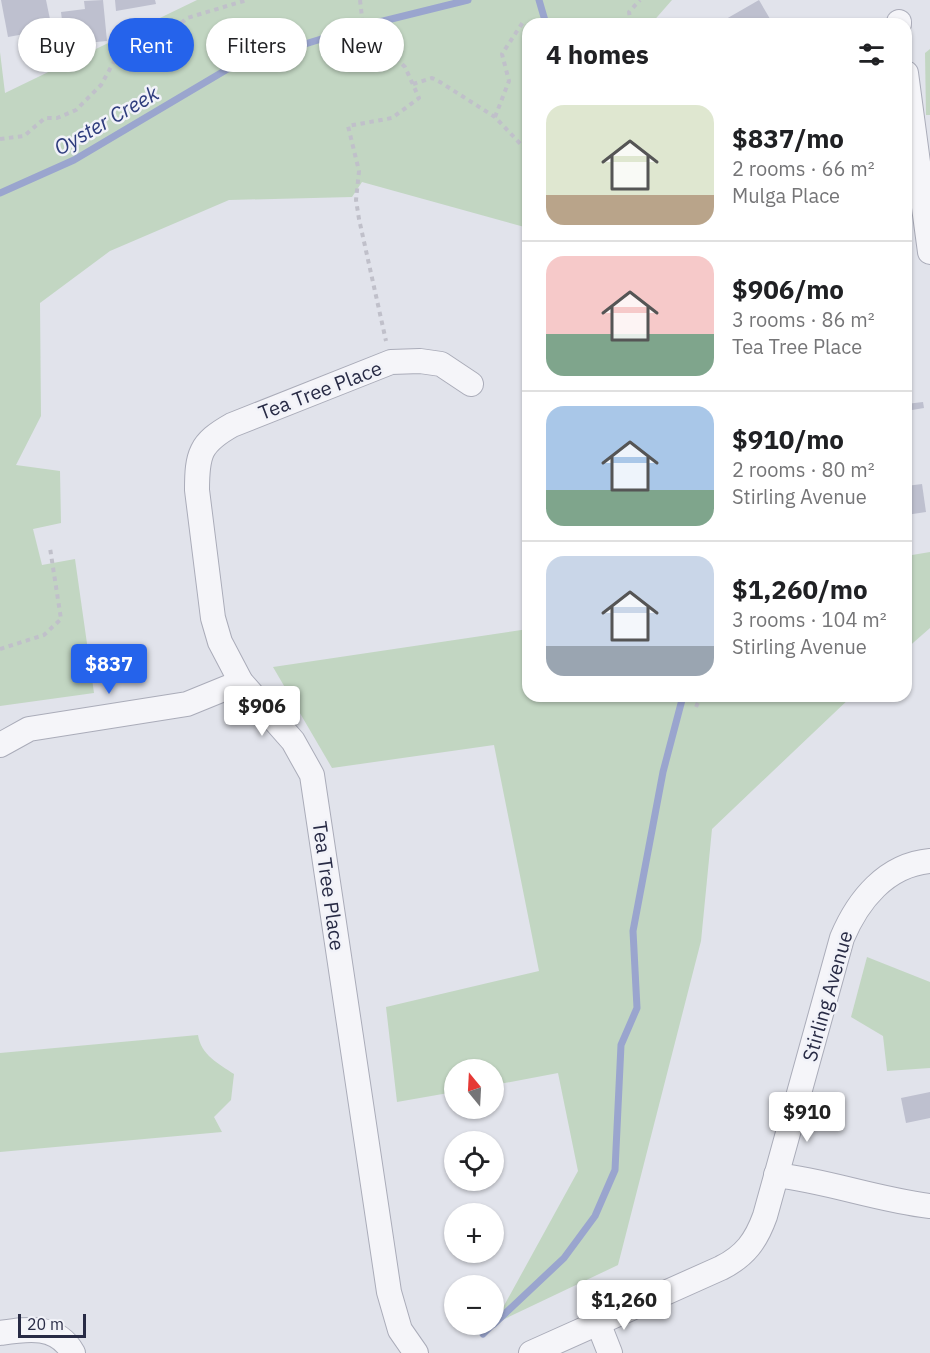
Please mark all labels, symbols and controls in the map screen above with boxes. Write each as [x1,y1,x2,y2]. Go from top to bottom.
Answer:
chip: Buy [18,18,96,72]
chip: Rent [108,18,194,72]
chip: Filters [206,18,307,72]
chip: New [319,18,404,72]
text: 4 homes [546,37,649,71]
icon: filters [855,38,888,71]
water label: Oyster Creek [49,78,164,161]
text: $837/mo [732,121,844,155]
icon: home [594,129,666,201]
text: 2 rooms · 66 m² [732,155,875,182]
text: Mulga Place [732,182,840,209]
text: $906/mo [732,272,844,306]
icon: home [594,280,666,352]
text: 3 rooms · 86 m² [732,306,875,333]
text: Tea Tree Place [732,333,862,360]
street label: Tea Tree Place [254,354,386,426]
text: $910/mo [732,422,844,456]
icon: home [594,430,666,502]
text: 2 rooms · 80 m² [732,456,875,483]
text: Stirling Avenue [732,483,867,510]
text: $1,260/mo [732,572,868,606]
icon: home [594,580,666,652]
text: 3 rooms · 104 m² [732,606,887,633]
text: Stirling Avenue [732,633,867,660]
pin: $837 [73,644,145,695]
text: $837 [85,650,133,677]
pin: $906 [226,686,298,737]
text: $906 [238,692,286,719]
street label: Tea Tree Place [307,820,351,952]
street label: Stirling Avenue [795,927,859,1065]
north arrow [444,1059,504,1119]
map controls [444,1059,504,1335]
pin: $910 [771,1092,843,1143]
text: $910 [783,1098,831,1125]
button: locate [444,1131,504,1191]
button: + [444,1203,504,1263]
button: − [444,1275,504,1335]
pin: $1,260 [575,1280,673,1331]
text: $1,260 [591,1286,657,1313]
scale bar [18,1311,86,1338]
text: 20 m [27,1314,64,1334]

